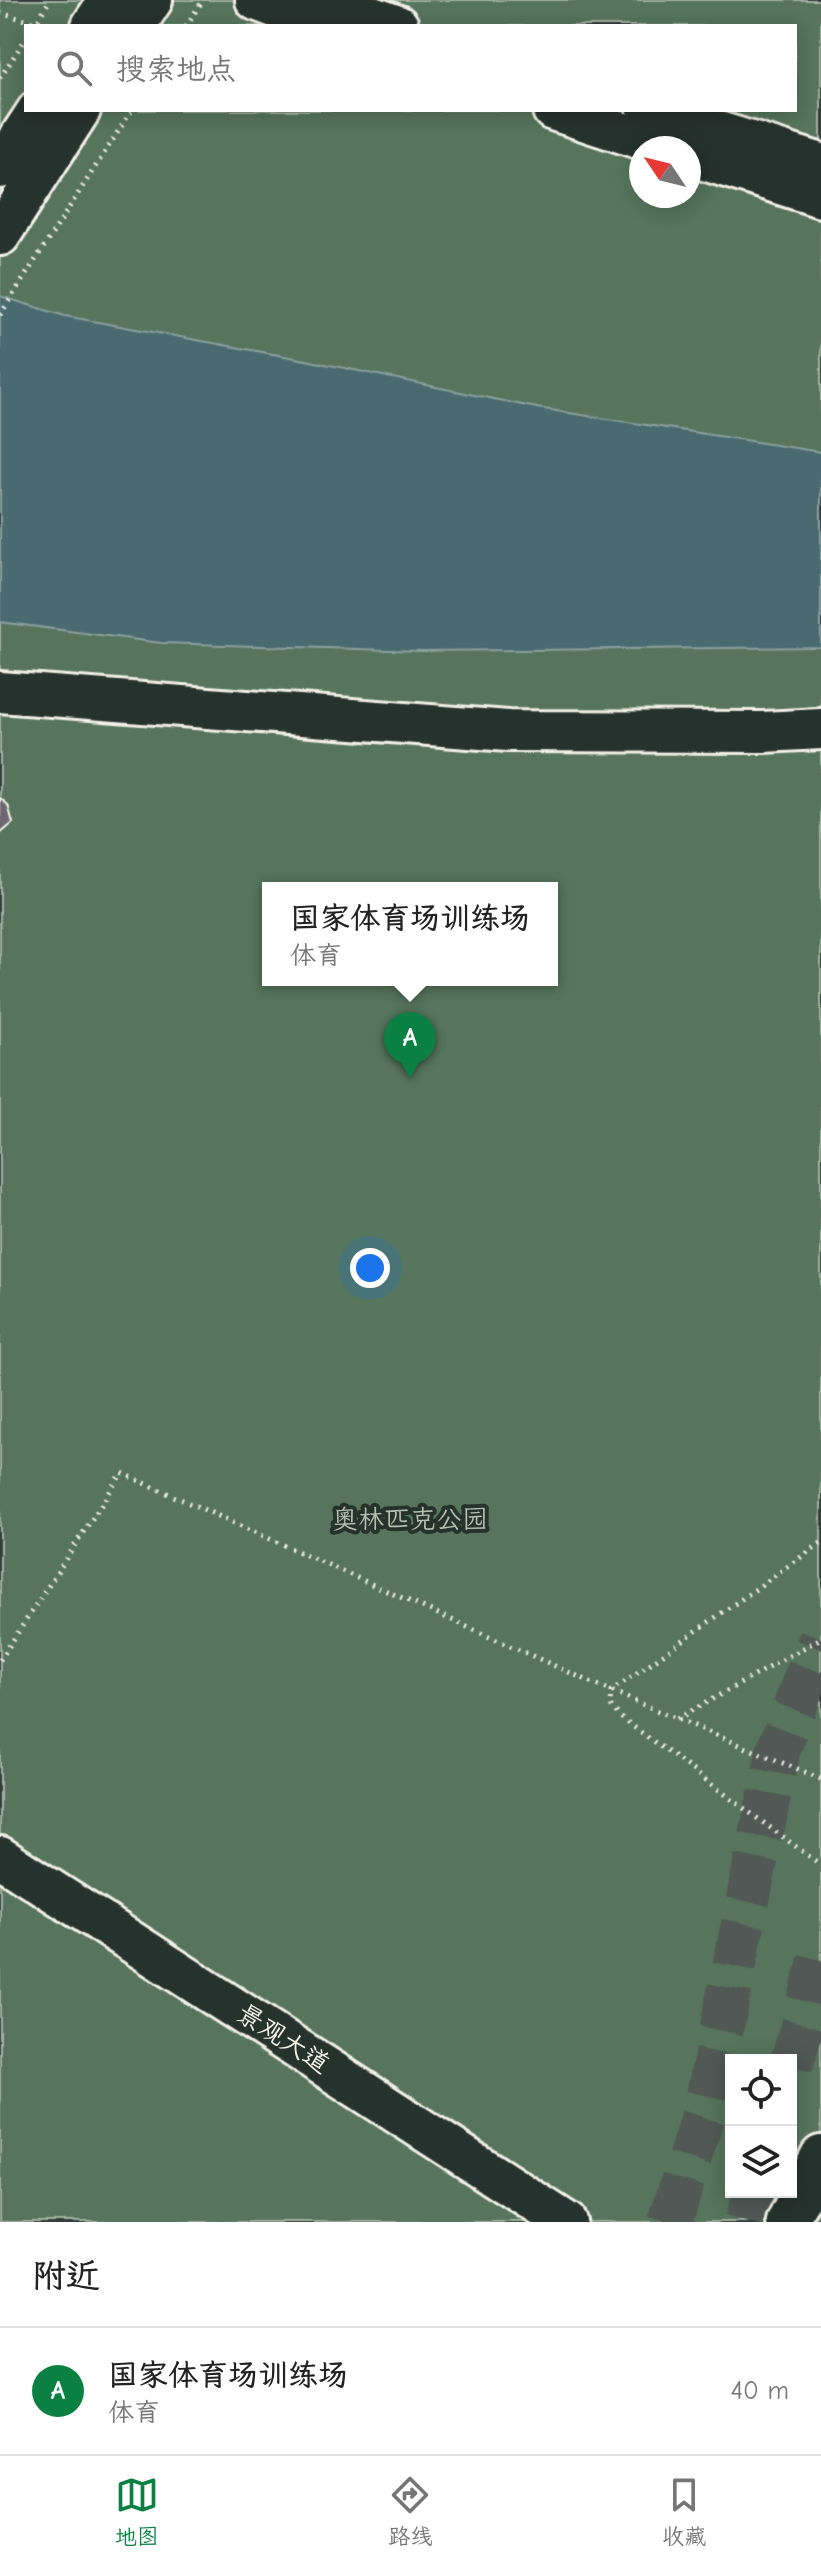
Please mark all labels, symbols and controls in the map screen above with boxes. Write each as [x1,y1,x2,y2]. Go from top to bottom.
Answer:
search box [24,24,797,112]
icon: search [52,46,96,90]
text: 搜索地点 [116,52,236,87]
north arrow [629,136,701,208]
popup [262,882,558,986]
text: 国家体育场训练场 [290,901,530,936]
text: 体育 [290,941,342,971]
pin: A [384,1012,436,1078]
your location [350,1248,390,1288]
park label: 奥林匹克公园 [332,1505,488,1535]
street label: 景观大道 [231,1998,335,2080]
map controls [725,2054,797,2198]
button: locate [725,2054,797,2126]
button: layers [725,2126,797,2198]
text: 附近 [32,2256,100,2296]
text: 国家体育场训练场 [108,2358,348,2393]
text: A [51,2376,65,2406]
text: 40 m [730,2376,789,2406]
text: 体育 [108,2398,160,2428]
tab: 地图 [115,2473,159,2550]
tab: 路线 [388,2473,432,2550]
tab: 收藏 [662,2473,706,2550]

